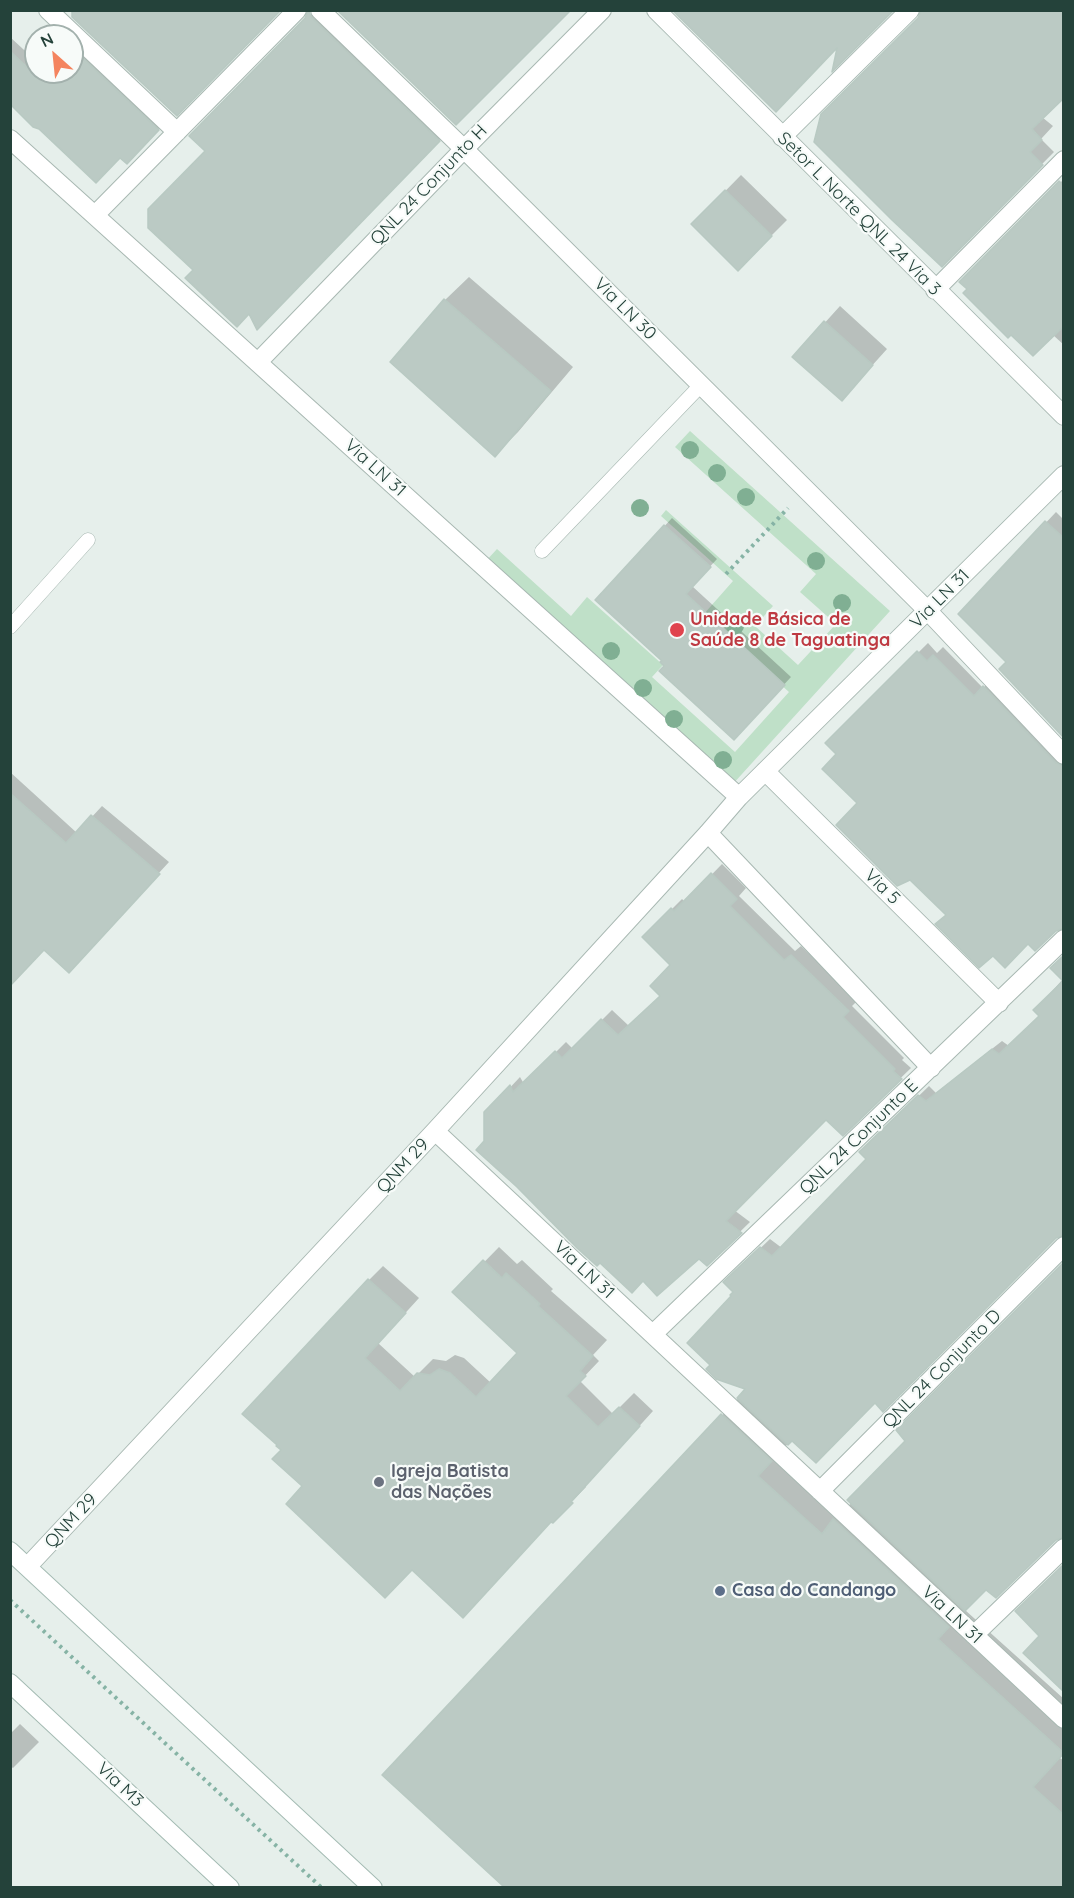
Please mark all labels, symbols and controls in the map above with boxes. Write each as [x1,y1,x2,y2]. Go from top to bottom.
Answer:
north arrow [24,24,84,84]
text: N [37,28,57,51]
street label: QNL 24 Conjunto H [366,120,492,250]
street label: Setor L Norte QNL 24 Via 3 [773,128,945,300]
street label: Via LN 30 [589,273,661,345]
street label: Via LN 31 [340,435,410,501]
street label: Via LN 31 [906,565,974,633]
place label: Unidade Básica de Saúde 8 de Taguatinga [690,609,890,652]
marker: Unidade Básica de Saúde 8 de Taguatinga [668,621,686,639]
street label: Via 5 [860,865,904,909]
street label: QNL 24 Conjunto E [795,1075,923,1199]
street label: QNM 29 [372,1134,434,1198]
street label: Via LN 31 [549,1236,619,1304]
street label: QNL 24 Conjunto D [878,1305,1006,1433]
place label: Igreja Batista das Nações [391,1461,509,1504]
marker: Igreja Batista das Nações [372,1475,386,1489]
street label: QNM 29 [40,1489,102,1553]
place label: Casa do Candango [732,1580,896,1602]
street label: Via LN 31 [917,1581,987,1649]
marker: Casa do Candango [713,1584,727,1598]
street label: Via M3 [92,1758,148,1812]

